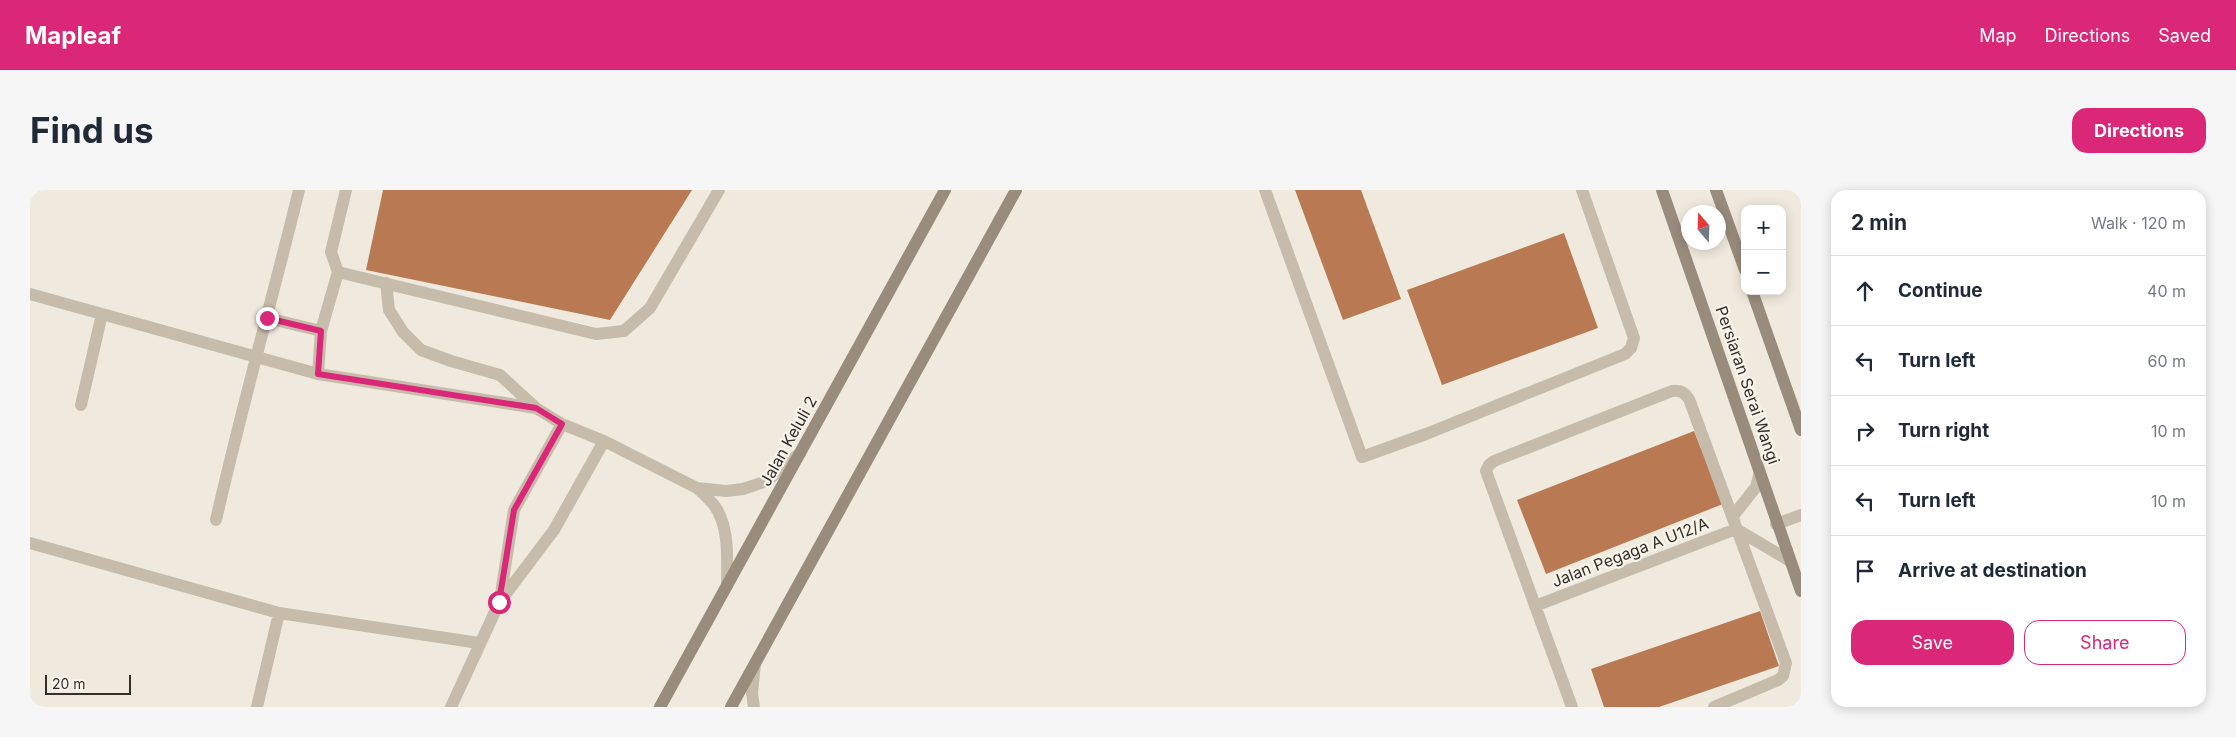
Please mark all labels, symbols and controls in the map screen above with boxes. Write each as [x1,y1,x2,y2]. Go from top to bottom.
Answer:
text: Mapleaf [25,21,121,50]
text: Map [1979,25,2017,46]
text: Directions [2045,25,2130,46]
text: Saved [2158,25,2211,46]
button: Directions [2072,108,2206,153]
text: Find us [30,109,154,151]
north arrow [1681,205,1726,250]
map controls [1741,205,1786,295]
button: + [1741,205,1786,250]
text: 2 min [1851,210,1907,235]
text: Walk · 120 m [2091,213,2186,233]
button: − [1741,250,1786,295]
icon: ahead [1851,277,1879,305]
text: Continue [1898,279,1983,302]
text: 40 m [2147,281,2186,301]
street label: Persiaran Serai Wangi [1712,303,1784,467]
route end [256,307,279,330]
icon: left [1851,347,1879,375]
text: Turn left [1898,349,1976,372]
text: 60 m [2147,351,2186,371]
street label: Jalan Keluli 2 [755,393,821,489]
icon: right [1851,417,1879,445]
text: Turn right [1898,419,1989,442]
text: 10 m [2151,421,2186,441]
icon: left [1851,487,1879,515]
text: Turn left [1898,489,1976,512]
text: 10 m [2151,491,2186,511]
street label: Jalan Pegaga A U12/A [1549,513,1711,591]
icon: arrive [1851,557,1879,585]
text: Arrive at destination [1898,559,2087,582]
route start [488,591,511,614]
button: Save [1851,620,2014,665]
button: Share [2024,620,2186,665]
scale bar [45,672,131,695]
text: 20 m [52,675,86,692]

